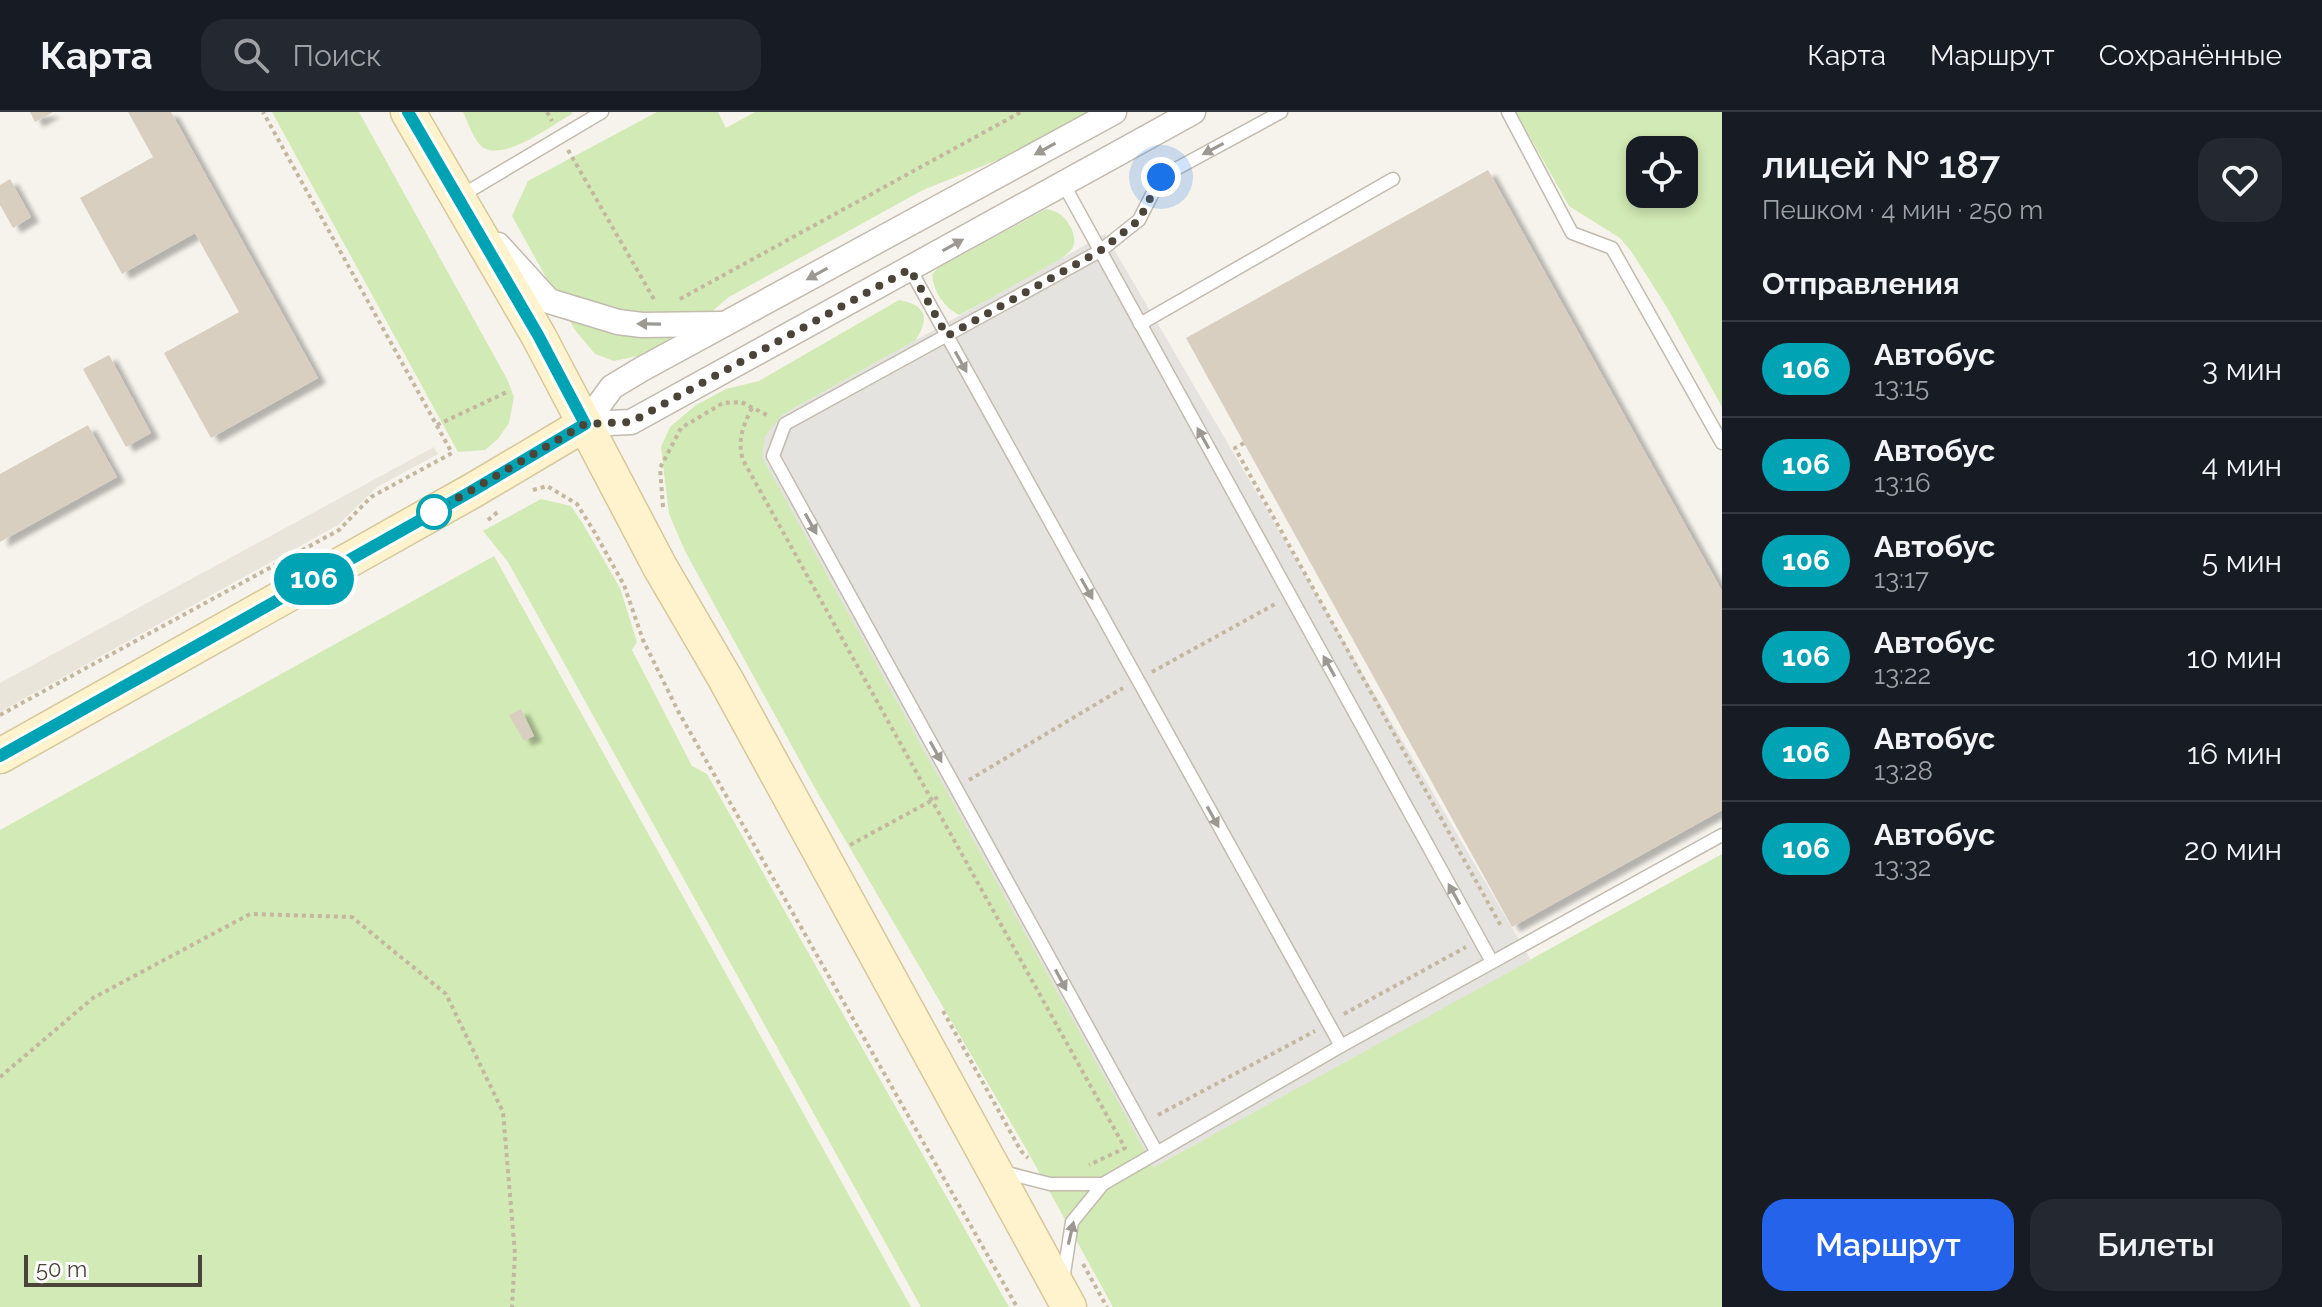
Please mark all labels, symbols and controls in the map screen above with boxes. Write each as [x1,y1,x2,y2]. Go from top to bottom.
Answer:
search box [201,19,761,91]
text: Карта [40,33,153,78]
icon: search [229,33,273,77]
text: Поиск [293,38,382,73]
text: Карта [1807,39,1886,72]
text: Маршрут [1930,39,2055,72]
text: Сохранённые [2099,39,2282,72]
map controls [1626,136,1698,208]
button: locate [1626,136,1698,208]
button: heart [2198,138,2282,222]
one-way arrow [1201,142,1224,156]
text: лицей № 187 [1762,142,2000,187]
one-way arrow [1034,143,1057,156]
your location [1141,157,1181,197]
text: Пешком · 4 мин · 250 m [1762,195,2043,225]
one-way arrow [942,238,965,252]
text: Отправления [1762,266,1960,301]
one-way arrow [806,267,828,281]
one-way arrow [636,318,661,331]
text: Автобус [1874,337,1995,372]
one-way arrow [954,351,968,373]
text: 106 [1782,352,1830,385]
text: 3 мин [2202,352,2282,387]
text: 13:15 [1874,372,1929,402]
one-way arrow [1197,427,1210,450]
text: Автобус [1874,433,1995,468]
text: 106 [1782,448,1830,481]
text: 4 мин [2202,448,2282,483]
text: 13:16 [1874,468,1931,498]
unlabelled marker [417,495,451,529]
one-way arrow [803,513,817,535]
text: Автобус [1874,529,1995,564]
text: 106 [1782,544,1830,577]
text: 5 мин [2202,544,2282,579]
line badge: 106 [268,553,360,605]
text: 106 [290,562,338,595]
text: 13:17 [1874,564,1929,594]
one-way arrow [1081,578,1094,601]
text: Автобус [1874,625,1995,660]
text: 106 [1782,640,1830,673]
text: 10 мин [2187,640,2282,675]
one-way arrow [1322,655,1336,678]
text: 13:22 [1874,660,1931,690]
text: Автобус [1874,721,1995,756]
text: 106 [1782,736,1830,769]
text: 16 мин [2187,736,2282,771]
one-way arrow [929,740,943,763]
text: 13:28 [1874,756,1933,786]
one-way arrow [1207,805,1220,828]
text: Автобус [1874,817,1995,852]
text: 106 [1782,832,1830,865]
text: 20 мин [2184,832,2282,867]
text: 13:32 [1874,852,1931,882]
one-way arrow [1447,883,1461,905]
one-way arrow [1054,968,1068,991]
button: Маршрут [1762,1199,2014,1291]
button: Билеты [2030,1199,2282,1291]
one-way arrow [1065,1221,1078,1246]
scale bar [24,1251,202,1287]
text: 50 m [36,1256,87,1282]

